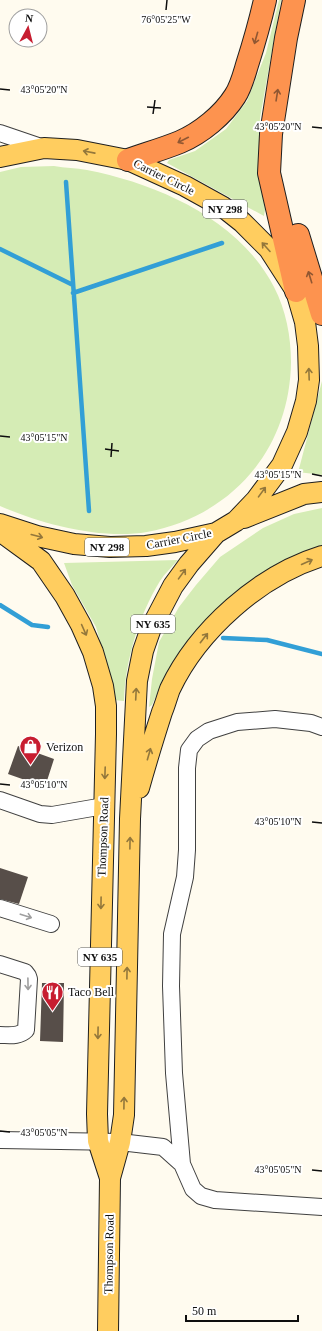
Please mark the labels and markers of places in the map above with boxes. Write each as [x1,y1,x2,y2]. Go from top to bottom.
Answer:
shop icon: Verizon [18,734,44,767]
place label: Verizon [46,740,83,754]
restaurant icon: Taco Bell [39,979,65,1012]
place label: Taco Bell [68,985,115,999]

